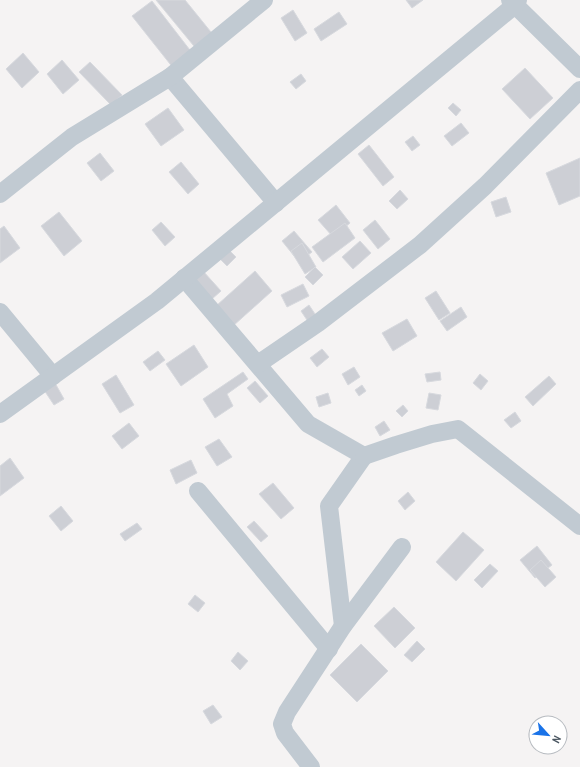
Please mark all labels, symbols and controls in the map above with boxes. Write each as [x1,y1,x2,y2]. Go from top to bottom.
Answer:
north arrow [528,715,568,755]
text: N [549,733,565,746]

